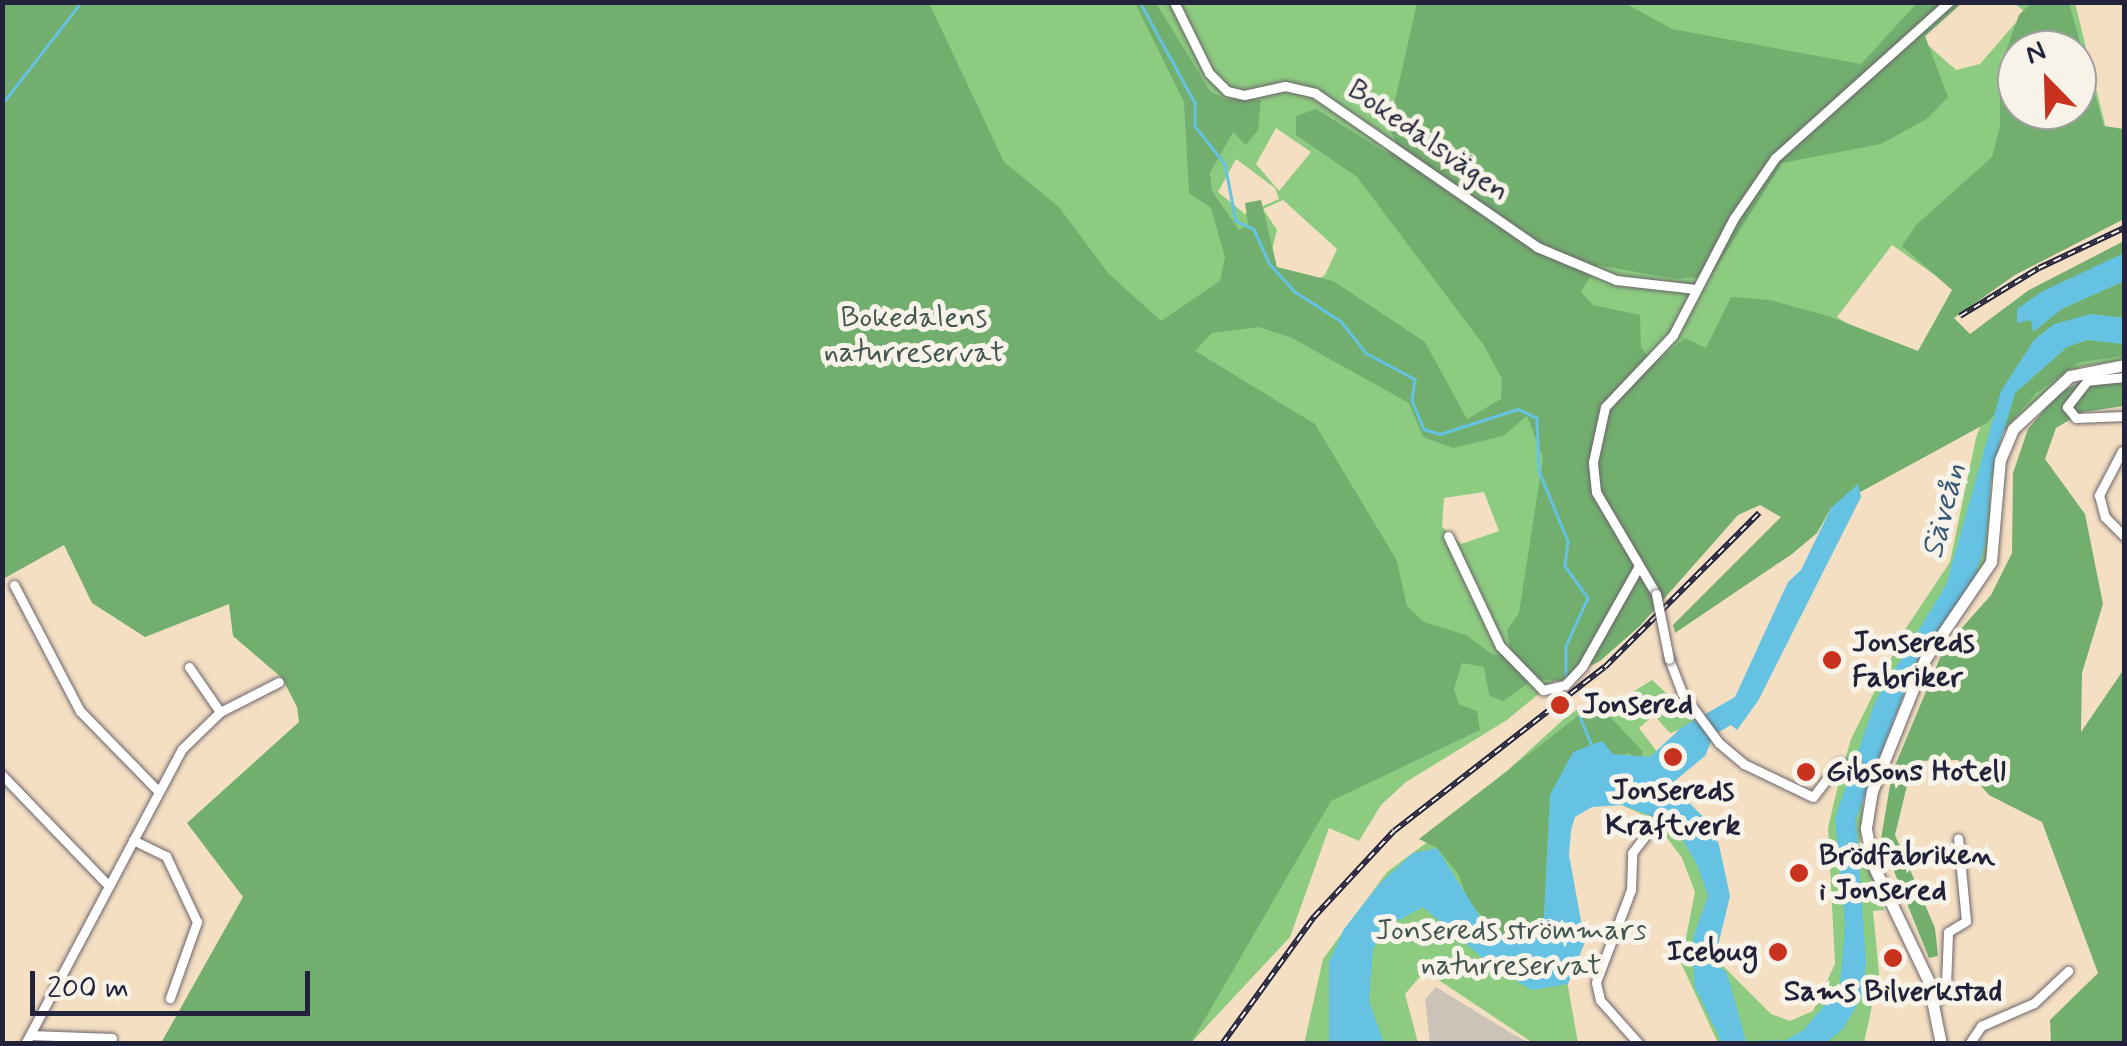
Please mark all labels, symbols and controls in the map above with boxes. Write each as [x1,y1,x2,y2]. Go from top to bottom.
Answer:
north arrow [1997,30,2097,130]
text: N [2020,33,2052,74]
street label: Bokedalsvägen [1340,72,1516,210]
park label: Bokedalens naturreservat [824,300,1004,370]
water label: Säveån [1914,459,1974,563]
place label: Jonsereds Fabriker [1852,625,1975,696]
marker: Jonsereds Fabriker [1821,649,1843,671]
place label: Jonsered [1582,687,1693,723]
marker: Jonsered [1547,692,1573,718]
marker: Jonsereds Kraftverk [1662,746,1684,768]
place label: Gibsons Hotell [1826,754,1999,790]
marker: Gibsons Hotell [1795,761,1817,783]
place label: Jonsereds Kraftverk [1605,773,1741,844]
place label: Brödfabriken i Jonsered [1819,838,1995,908]
marker: Brödfabriken i Jonsered [1788,862,1810,884]
park label: Jonsereds strömmars naturreservat [1375,913,1647,984]
place label: Icebug [1667,934,1758,970]
marker: Icebug [1767,941,1789,963]
marker: Sams Bilverkstad [1882,947,1904,969]
scale bar [35,951,315,1013]
text: 200 m [47,969,129,1008]
place label: Sams Bilverkstad [1784,974,2002,1010]

